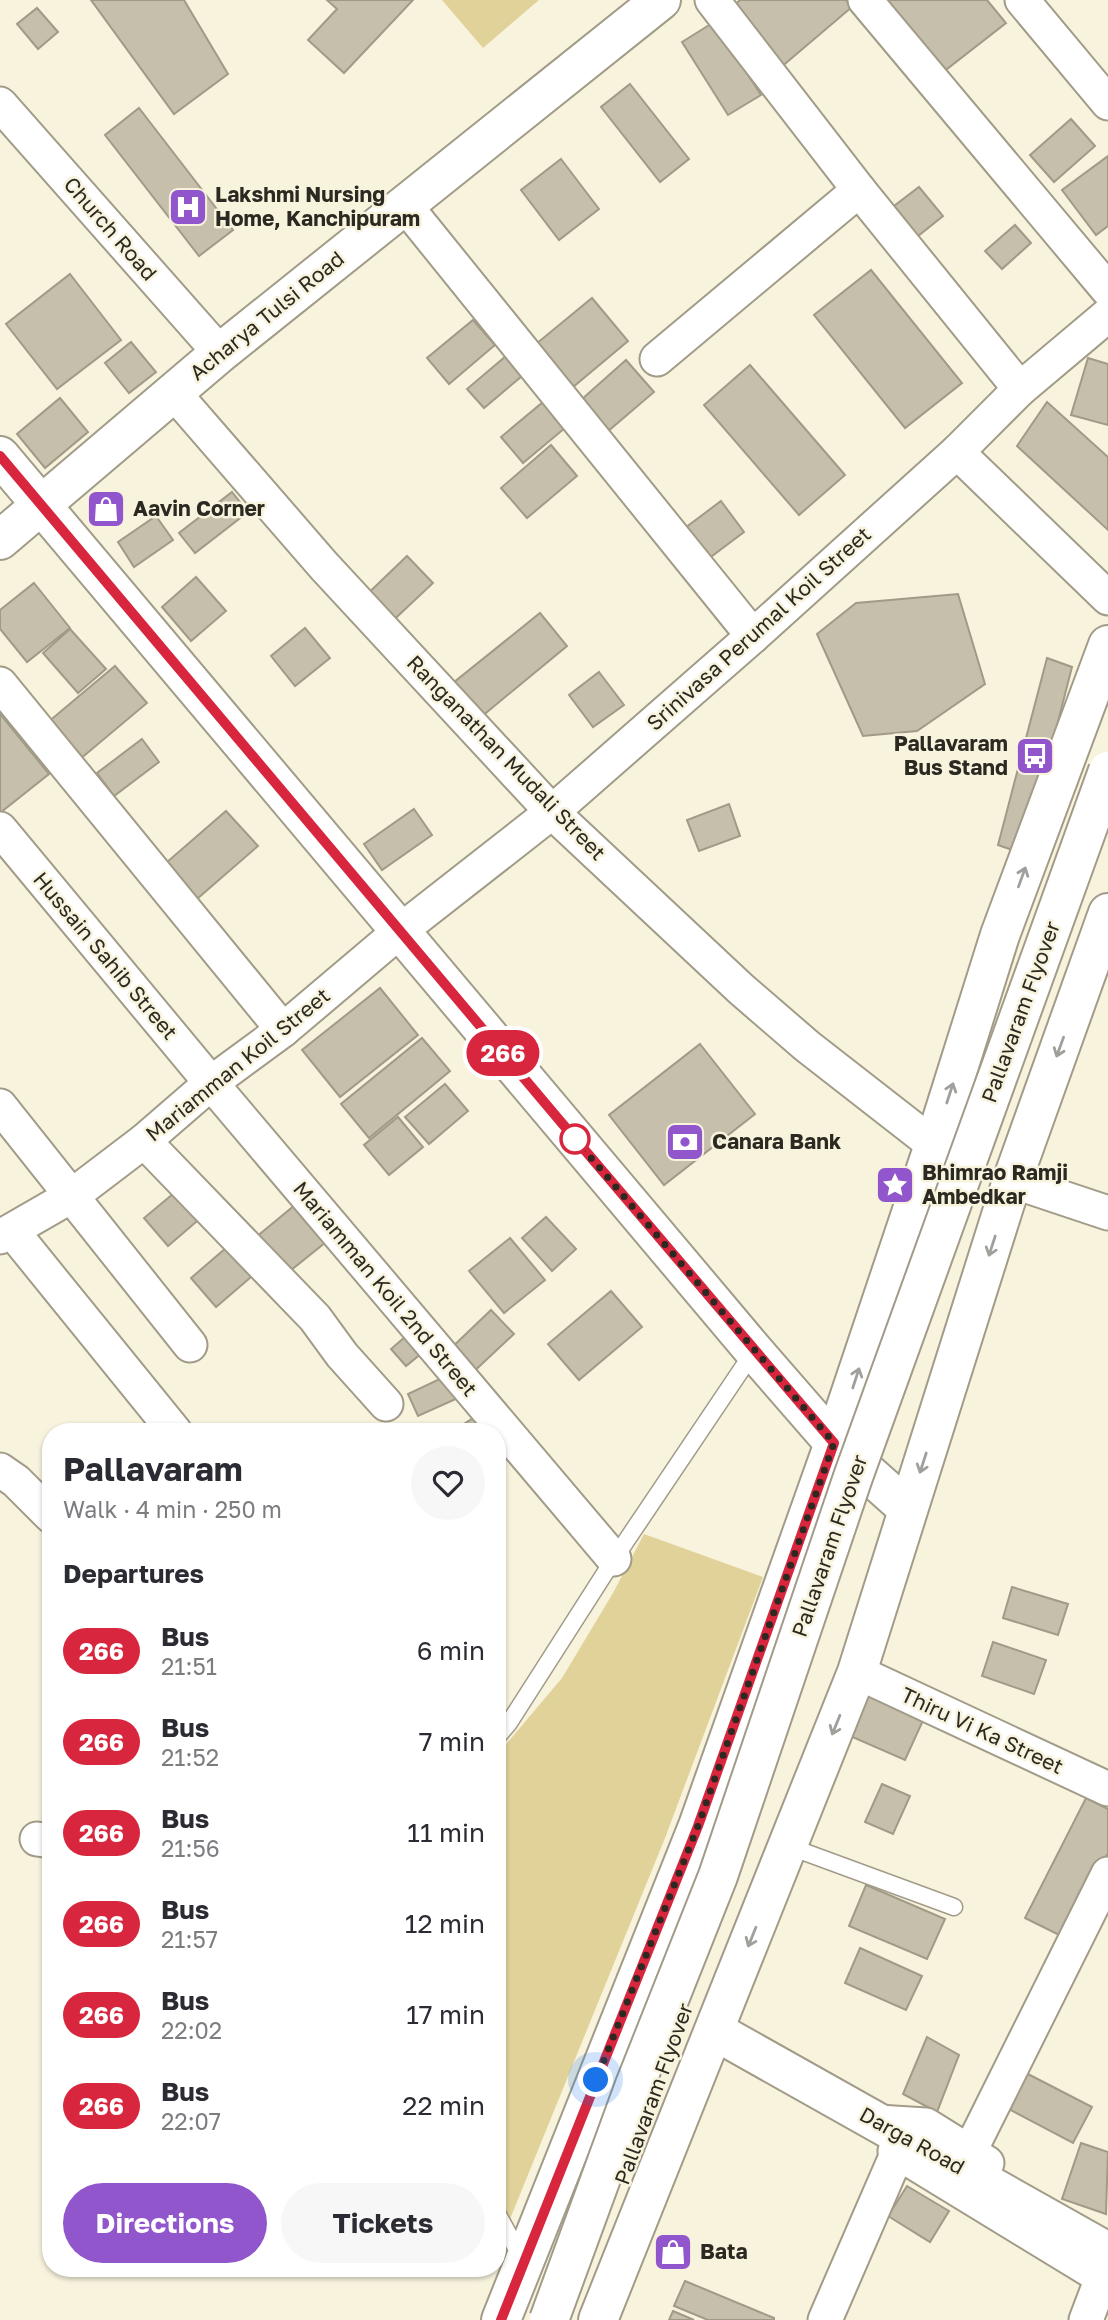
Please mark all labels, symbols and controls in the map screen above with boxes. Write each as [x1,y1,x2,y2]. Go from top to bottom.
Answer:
street label: Church Road [59,171,163,286]
place label: Lakshmi Nursing Home, Kanchipuram [215,181,420,231]
hospital icon: Lakshmi Nursing Home, Kanchipuram [167,186,209,228]
street label: Acharya Tulsi Road [184,245,349,385]
shop icon: Aavin Corner [85,488,127,530]
place label: Aavin Corner [133,495,265,521]
street label: Srinivasa Perumal Koil Street [641,521,876,736]
street label: Ranganathan Mudali Street [402,649,612,865]
place label: Pallavaram Bus Stand [894,730,1008,780]
bus stop icon: Pallavaram Bus Stand [1014,735,1056,777]
street label: Hussain Sahib Street [28,866,183,1044]
one-way arrow [1016,866,1029,888]
street label: Pallavaram Flyover [975,917,1065,1106]
street label: Mariamman Koil Street [140,982,335,1146]
line badge: 266 [463,1030,543,1076]
one-way arrow [1053,1035,1065,1057]
text: 266 [480,1038,526,1067]
one-way arrow [945,1082,958,1104]
bank icon: Canara Bank [664,1121,706,1163]
unlabelled marker [560,1124,590,1154]
place label: Canara Bank [712,1128,841,1154]
place label: Bhimrao Ramji Ambedkar [922,1159,1068,1209]
place icon: Bhimrao Ramji Ambedkar [874,1164,916,1206]
street label: Mariamman Koil 2nd Street [288,1176,483,1401]
one-way arrow [984,1235,997,1257]
one-way arrow [851,1368,863,1390]
button: heart [411,1446,485,1520]
text: Pallavaram [63,1449,243,1488]
street label: Pallavaram Flyover [786,1451,872,1640]
one-way arrow [916,1452,929,1474]
text: Walk · 4 min · 250 m [63,1495,282,1523]
text: Departures [63,1558,204,1589]
text: Bus [161,1621,209,1652]
text: 6 min [417,1635,485,1666]
text: 266 [79,1636,124,1665]
text: 21:51 [161,1652,217,1680]
street label: Thiru Vi Ka Street [897,1681,1068,1779]
text: Bus [161,1712,209,1743]
one-way arrow [828,1714,841,1736]
text: 7 min [419,1726,485,1757]
text: 266 [79,1727,124,1756]
text: 21:52 [161,1743,219,1771]
text: Bus [161,1803,209,1834]
text: 11 min [407,1817,485,1848]
text: 266 [79,1818,124,1847]
text: 21:56 [161,1834,220,1862]
text: Bus [161,1894,209,1925]
text: 12 min [405,1908,485,1939]
text: 266 [79,1909,124,1938]
text: 21:57 [161,1925,218,1953]
one-way arrow [744,1925,757,1947]
text: Bus [161,1985,209,2016]
text: 17 min [406,1999,485,2030]
street label: Pallavaram Flyover [608,1999,698,2188]
text: 266 [79,2000,124,2029]
text: 22:02 [161,2016,222,2044]
your location [578,2062,613,2097]
text: Bus [161,2076,209,2107]
text: 22 min [402,2090,485,2121]
text: 266 [79,2091,124,2120]
street label: Darga Road [855,2101,970,2180]
text: 22:07 [161,2107,221,2135]
button: Directions [63,2183,267,2263]
button: Tickets [281,2183,485,2263]
shop icon: Bata [652,2231,694,2273]
place label: Bata [700,2238,748,2264]

